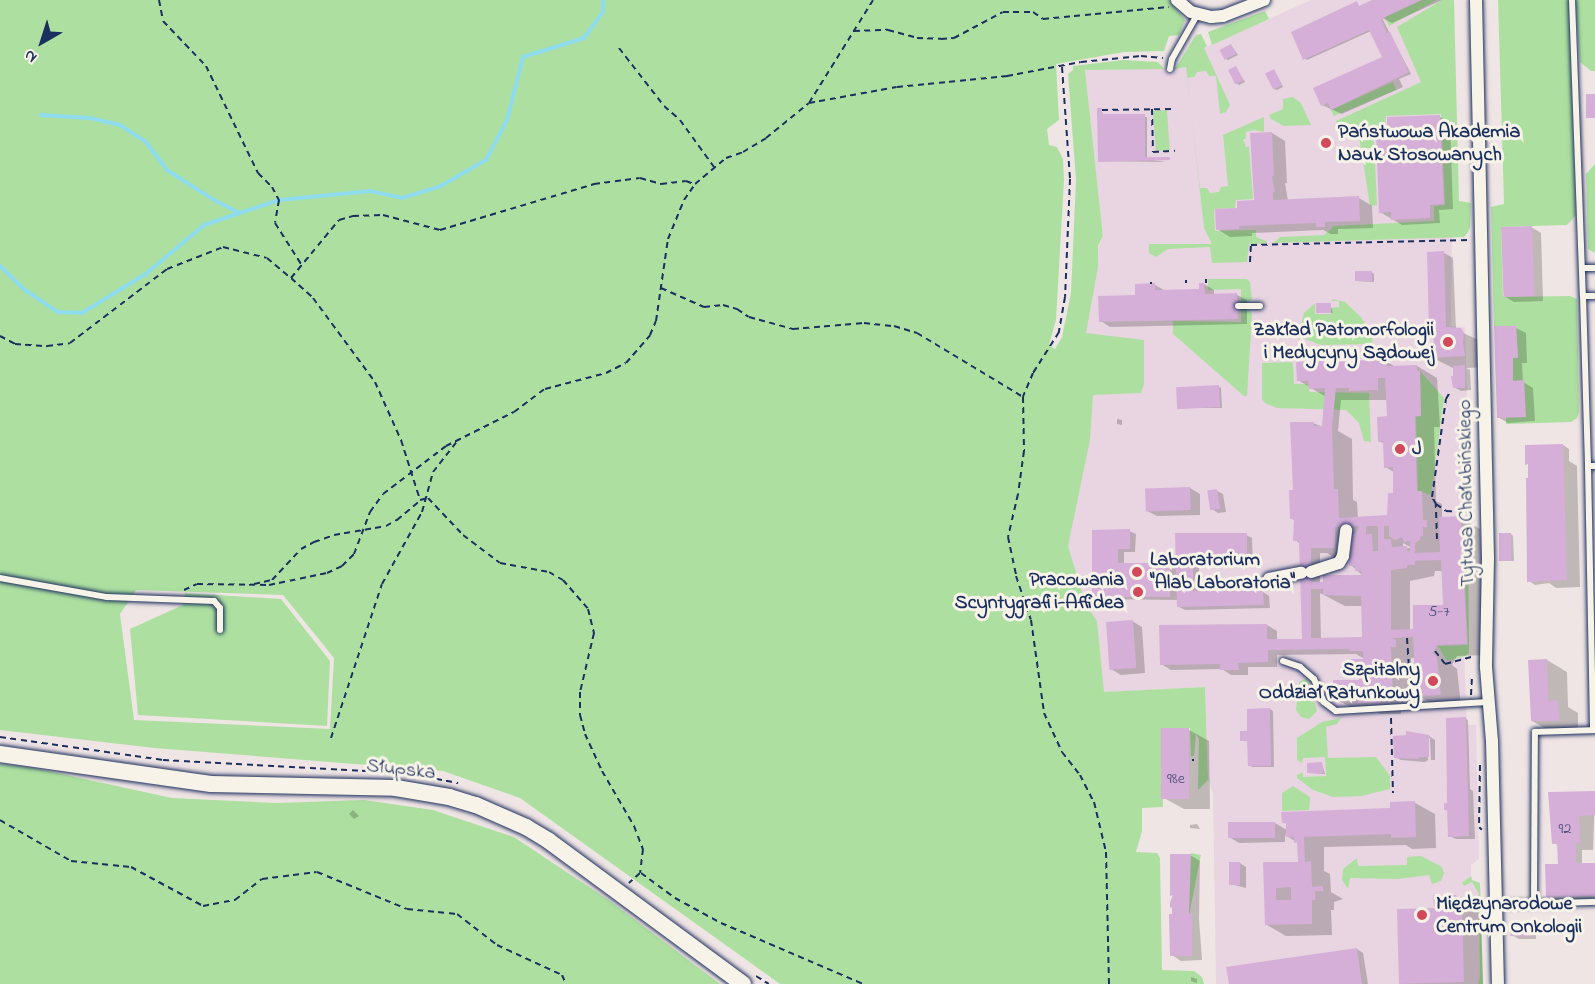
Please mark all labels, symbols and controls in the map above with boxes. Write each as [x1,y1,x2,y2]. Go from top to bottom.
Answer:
north arrow [12,12,72,72]
text: N [19,43,42,69]
place label: Państwowa Akademia Nauk Stosowanych [1338,120,1520,167]
marker: Państwowa Akademia Nauk Stosowanych [1319,136,1333,150]
place label: Zakład Patomorfologii i Medycyny Sądowej [1253,318,1434,365]
marker: Zakład Patomorfologii i Medycyny Sądowej [1439,333,1457,351]
street label: Tytusa Chałubińskiego [1453,399,1481,587]
place label: J [1412,437,1422,461]
marker: J [1393,442,1407,456]
place label: Laboratorium "Alab Laboratoria" [1150,548,1295,595]
marker: Laboratorium "Alab Laboratoria" [1128,563,1146,581]
place label: Pracowania Scyntygrafii-Affidea [955,568,1124,615]
marker: Pracowania Scyntygrafii-Affidea [1129,583,1147,601]
house number: 5-7 [1428,602,1450,622]
place label: Szpitalny Oddział Ratunkowy [1259,658,1420,705]
marker: Szpitalny Oddział Ratunkowy [1424,672,1442,690]
street label: Słupska [365,754,437,786]
house number: 98e [1167,769,1185,789]
house number: 92 [1559,819,1571,839]
place label: Międzynarodowe Centrum Onkologii [1436,892,1582,939]
marker: Międzynarodowe Centrum Onkologii [1413,906,1431,924]

